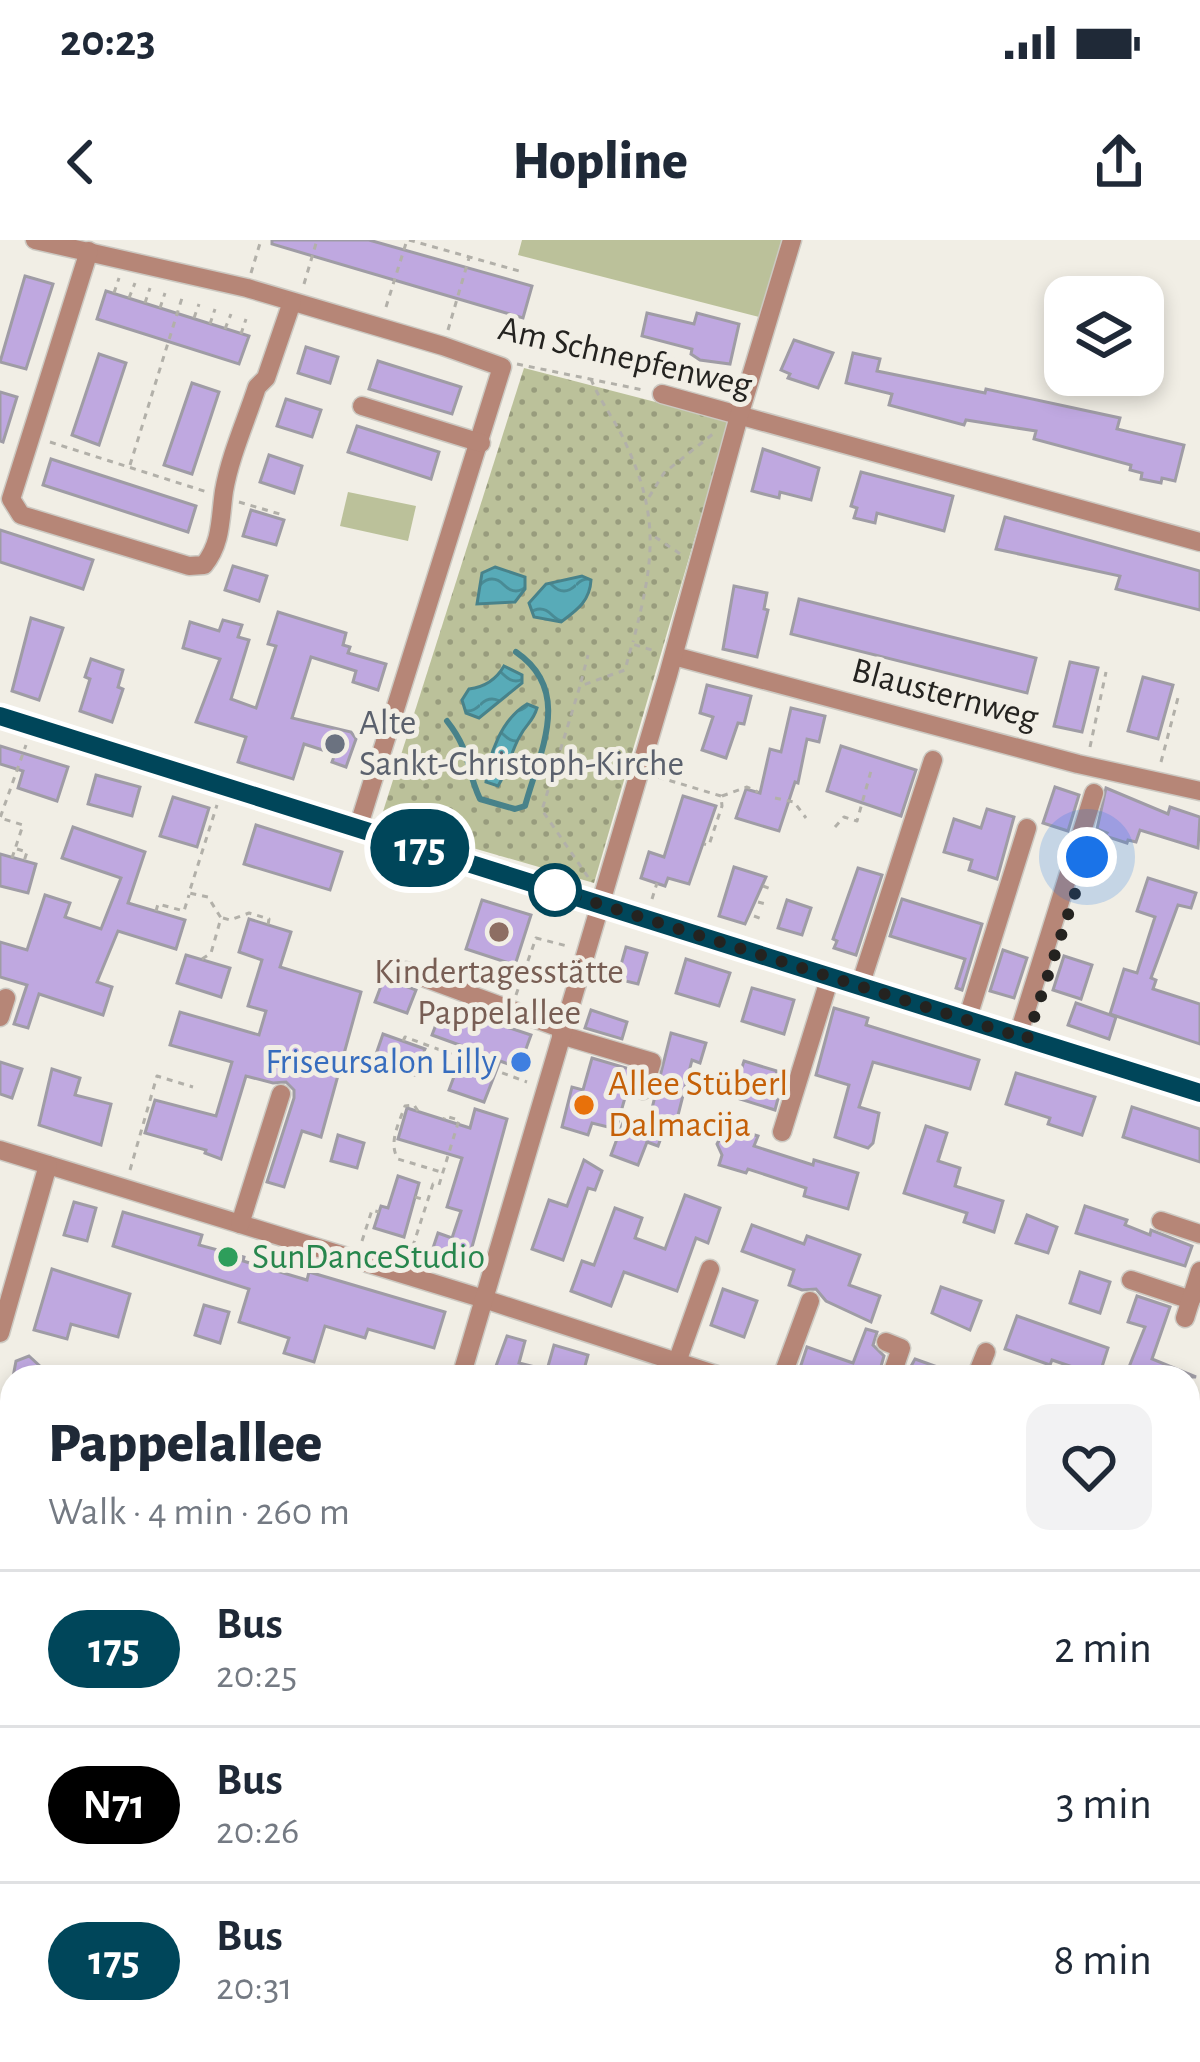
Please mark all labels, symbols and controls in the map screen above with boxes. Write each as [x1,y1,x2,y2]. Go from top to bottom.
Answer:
text: 20:23 [60,19,156,64]
icon: back [48,129,114,195]
icon: share [1086,129,1152,195]
text: Hopline [512,135,688,189]
map controls [1044,276,1164,396]
button: layers [1044,276,1164,396]
street label: Am Schnepfenweg [495,310,756,404]
street label: Blausternweg [848,652,1042,736]
place label: Alte Sankt-Christoph-Kirche [359,705,684,782]
marker: Alte Sankt-Christoph-Kirche [322,731,348,757]
line badge: 175 [351,809,489,887]
text: 175 [394,827,446,869]
your location [1057,827,1117,887]
unlabelled marker [530,865,580,915]
marker: Kindertagesstätte Pappelallee [486,919,512,945]
place label: Kindertagesstätte Pappelallee [374,954,624,1031]
place label: Friseursalon Lilly [265,1044,497,1080]
marker: Friseursalon Lilly [508,1049,534,1075]
place label: Allee Stüberl Dalmacija [608,1066,788,1143]
marker: Allee Stüberl Dalmacija [571,1092,597,1118]
place label: SunDanceStudio [252,1239,485,1275]
marker: SunDanceStudio [215,1244,241,1270]
button: heart [1026,1404,1152,1530]
text: Pappelallee [48,1415,322,1472]
text: Walk · 4 min · 260 m [48,1493,350,1532]
text: Bus [216,1602,283,1647]
text: 2 min [1054,1626,1152,1671]
text: 175 [88,1628,140,1670]
text: 20:25 [216,1656,297,1695]
text: Bus [216,1758,283,1803]
text: 3 min [1056,1782,1152,1827]
text: N71 [83,1784,145,1826]
text: 20:26 [216,1812,299,1851]
text: Bus [216,1914,283,1959]
text: 8 min [1053,1938,1152,1983]
text: 175 [88,1940,140,1982]
text: 20:31 [216,1968,293,2007]

